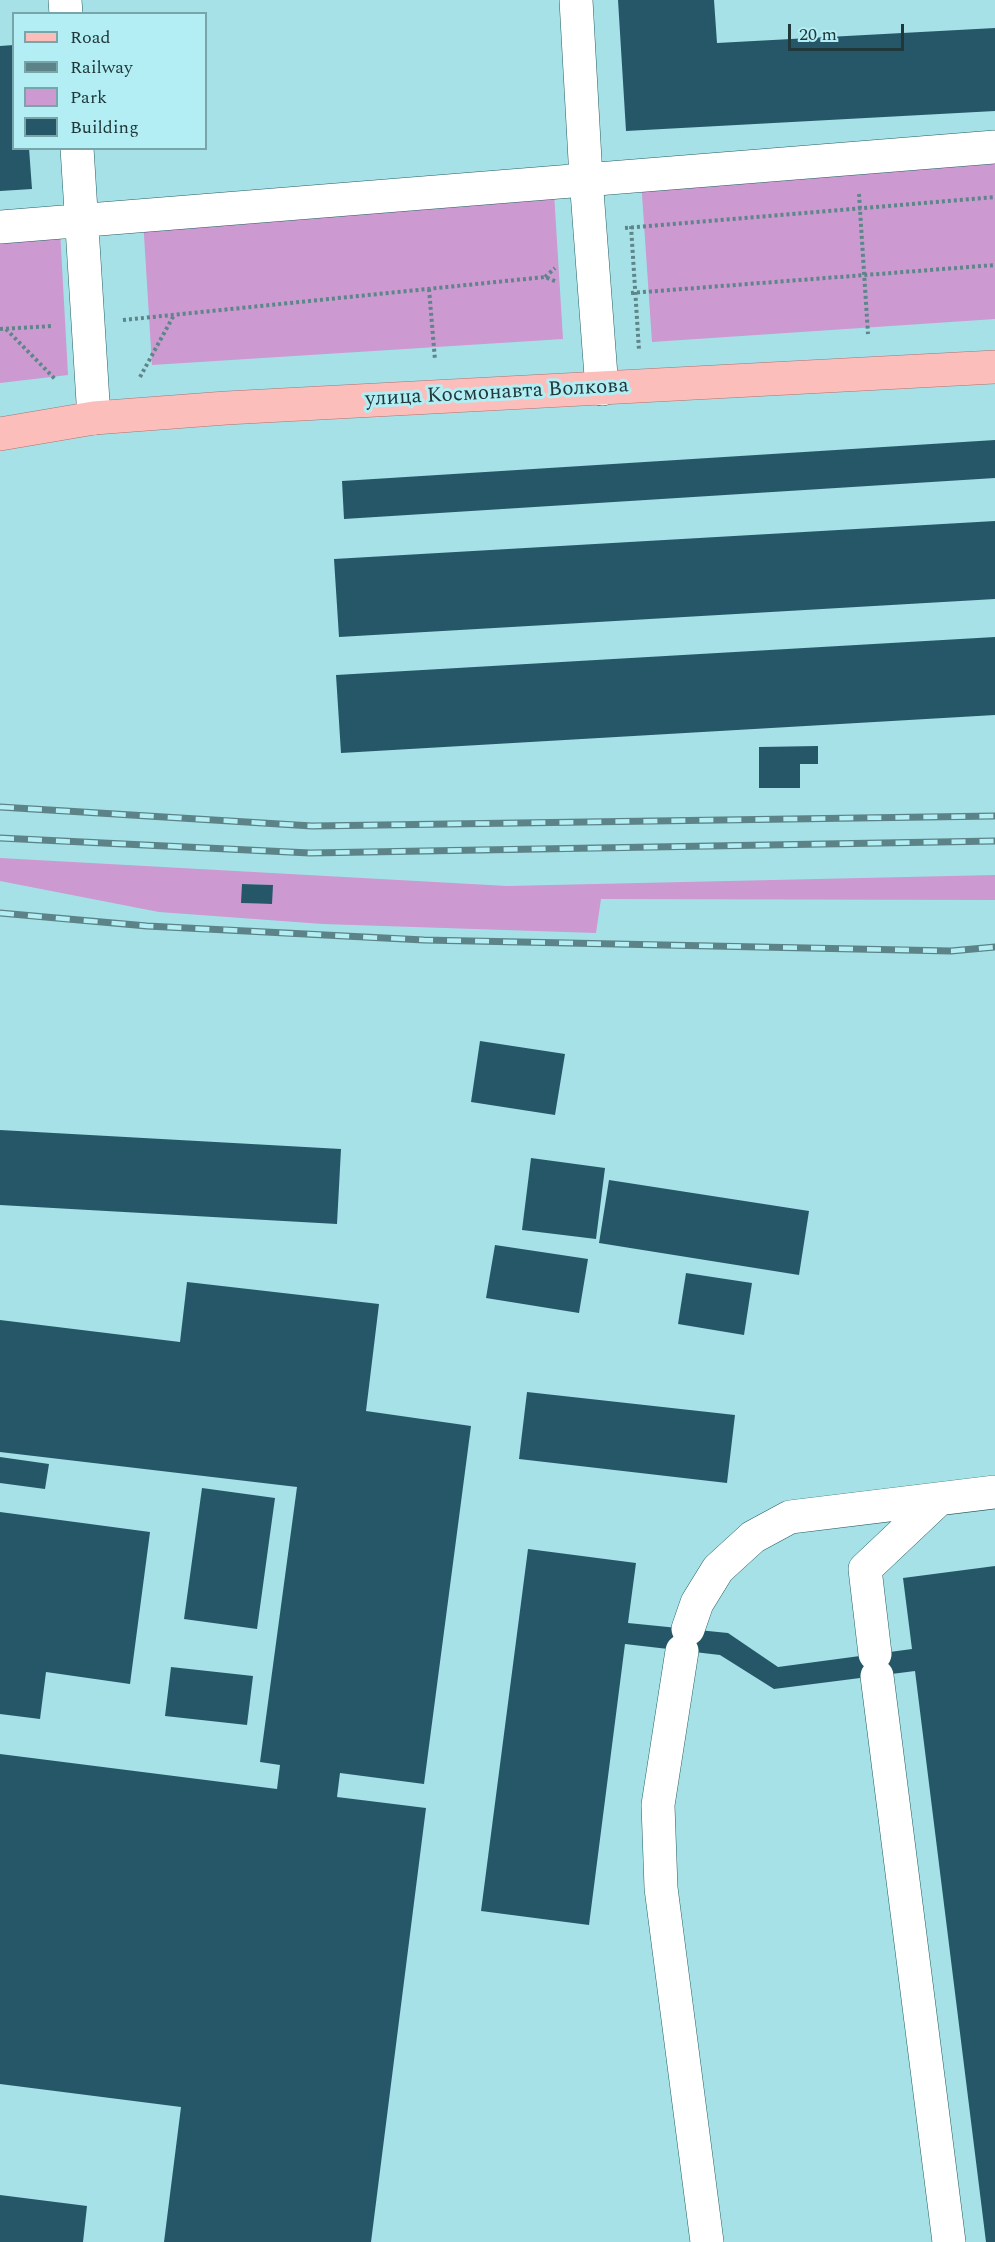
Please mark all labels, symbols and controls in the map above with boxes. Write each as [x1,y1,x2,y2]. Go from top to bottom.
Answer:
legend [12,12,207,150]
scale bar [791,12,906,50]
text: 20 m [799,21,837,48]
text: Road [70,24,111,51]
text: Railway [70,54,133,81]
text: Park [70,84,107,111]
text: Building [70,114,139,141]
street label: улица Космонавта Волкова [365,375,629,413]

